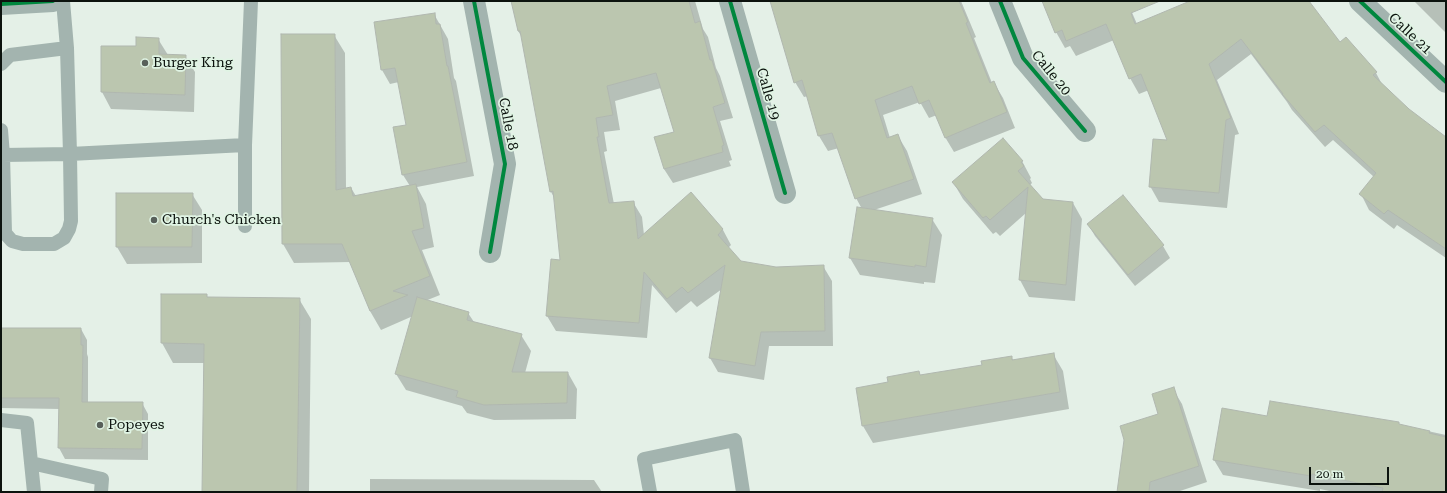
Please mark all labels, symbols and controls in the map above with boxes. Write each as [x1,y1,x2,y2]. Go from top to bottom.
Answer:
street label: Calle 21 [1385,10,1435,58]
street label: Calle 20 [1028,47,1074,99]
place label: Burger King [153,55,233,71]
marker: Burger King [140,58,150,68]
street label: Calle 19 [753,66,783,122]
street label: Calle 18 [495,96,521,152]
place label: Church's Chicken [162,212,281,228]
marker: Church's Chicken [149,215,159,225]
place label: Popeyes [108,417,164,433]
marker: Popeyes [95,420,105,430]
scale bar [1311,459,1391,485]
text: 20 m [1316,467,1343,481]

